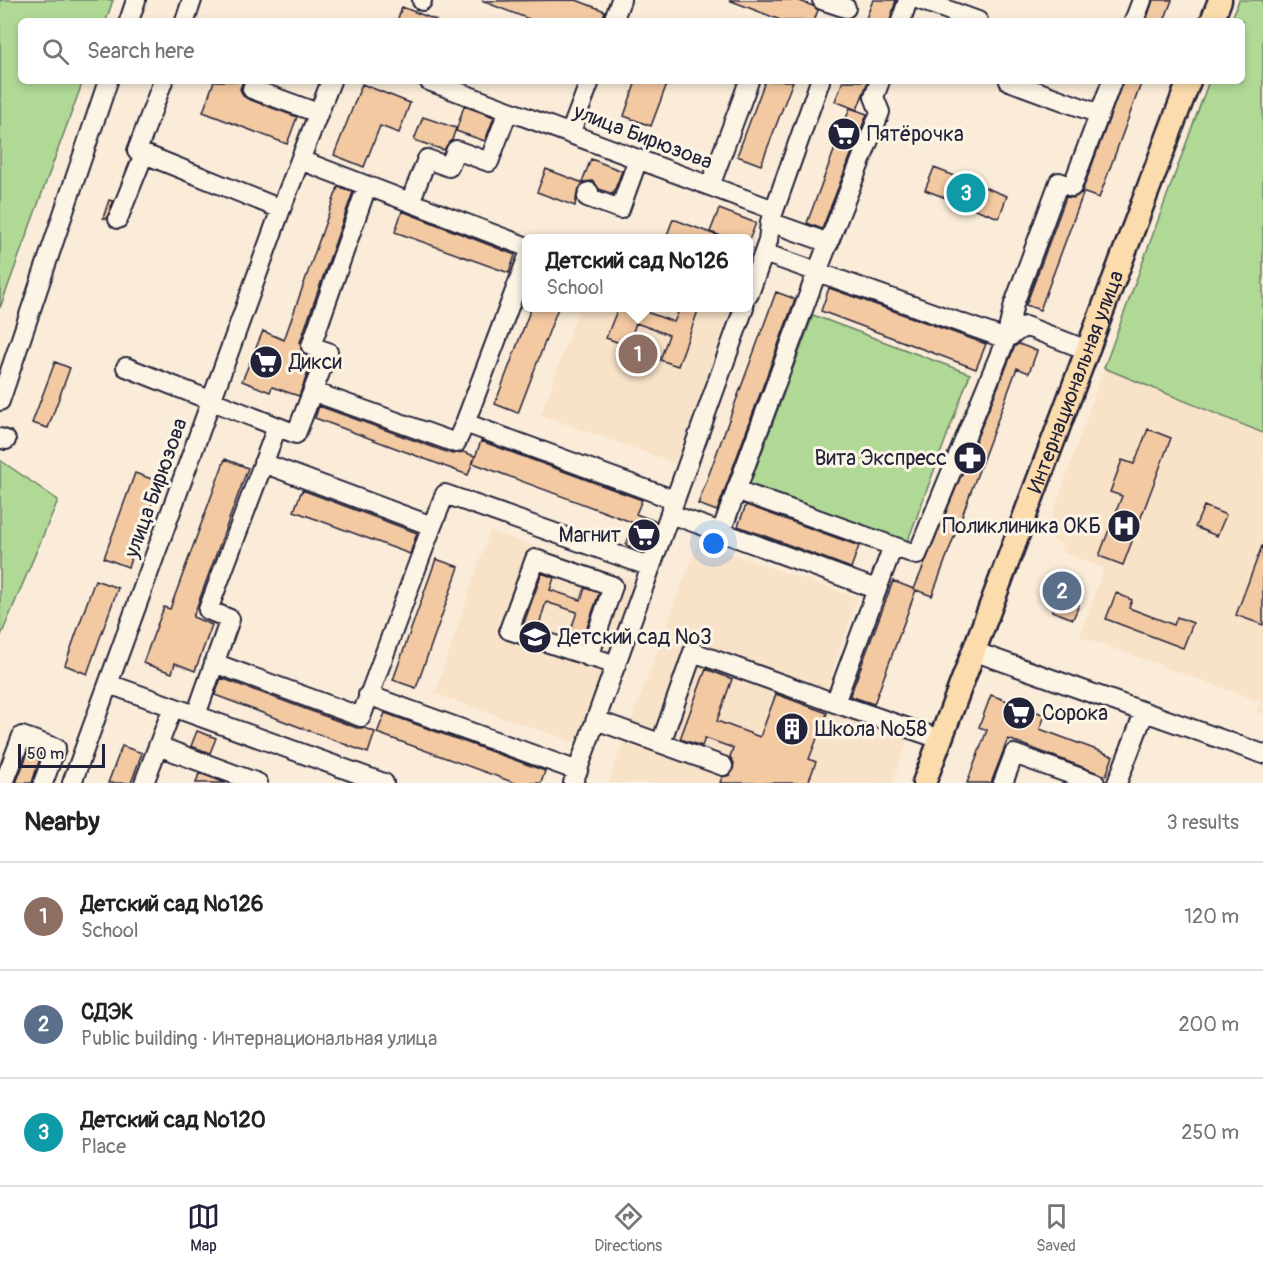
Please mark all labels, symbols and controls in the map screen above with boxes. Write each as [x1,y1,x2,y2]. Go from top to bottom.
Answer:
search box [18,18,1245,84]
icon: search [39,35,72,68]
text: Search here [87,37,194,65]
street label: улица Бирюзова [569,98,716,176]
supermarket icon: Пятёрочка [826,116,862,152]
place label: Пятёрочка [867,121,964,148]
pin: 3 [946,170,986,216]
popup [522,234,753,312]
text: Детский сад №126 [546,247,729,275]
street label: Интернациональная улица [1021,267,1130,497]
text: School [546,275,604,300]
pin: 1 [618,332,658,376]
supermarket icon: Дикси [248,344,284,380]
place label: Дикси [288,349,342,376]
street label: улица Бирюзова [118,415,194,562]
pharmacy icon: Вита Экспресс [952,440,988,476]
place label: Вита Экспресс [815,445,947,472]
hospital icon: Поликлиника ОКБ [1106,508,1142,544]
place label: Поликлиника ОКБ [943,513,1101,540]
supermarket icon: Магнит [626,517,662,553]
place label: Магнит [559,522,621,549]
your location [699,529,728,558]
pin: 2 [1042,568,1082,614]
school or university icon: Детский сад №3 [517,619,553,655]
place label: Детский сад №3 [557,624,712,651]
supermarket icon: Сорока [1001,695,1037,731]
place label: Сорока [1042,700,1108,727]
building icon: Школа №58 [774,711,810,747]
place label: Школа №58 [815,716,927,743]
scale bar [18,741,105,768]
text: 50 m [27,744,64,764]
text: Nearby [24,806,100,838]
text: 3 results [1167,810,1239,835]
text: Детский сад №126 [81,890,264,918]
text: 1 [40,904,47,929]
text: 120 m [1184,904,1239,929]
text: School [81,918,138,943]
text: СДЭК [81,998,134,1026]
text: 2 [38,1012,49,1037]
text: 200 m [1178,1012,1239,1037]
text: Public building · Интернациональная улица [81,1026,437,1051]
text: Детский сад №120 [81,1106,266,1134]
text: 3 [38,1120,49,1145]
text: 250 m [1181,1120,1239,1145]
text: Place [81,1134,126,1159]
tab: Map [187,1200,220,1256]
tab: Directions [594,1200,662,1256]
tab: Saved [1036,1200,1076,1256]

